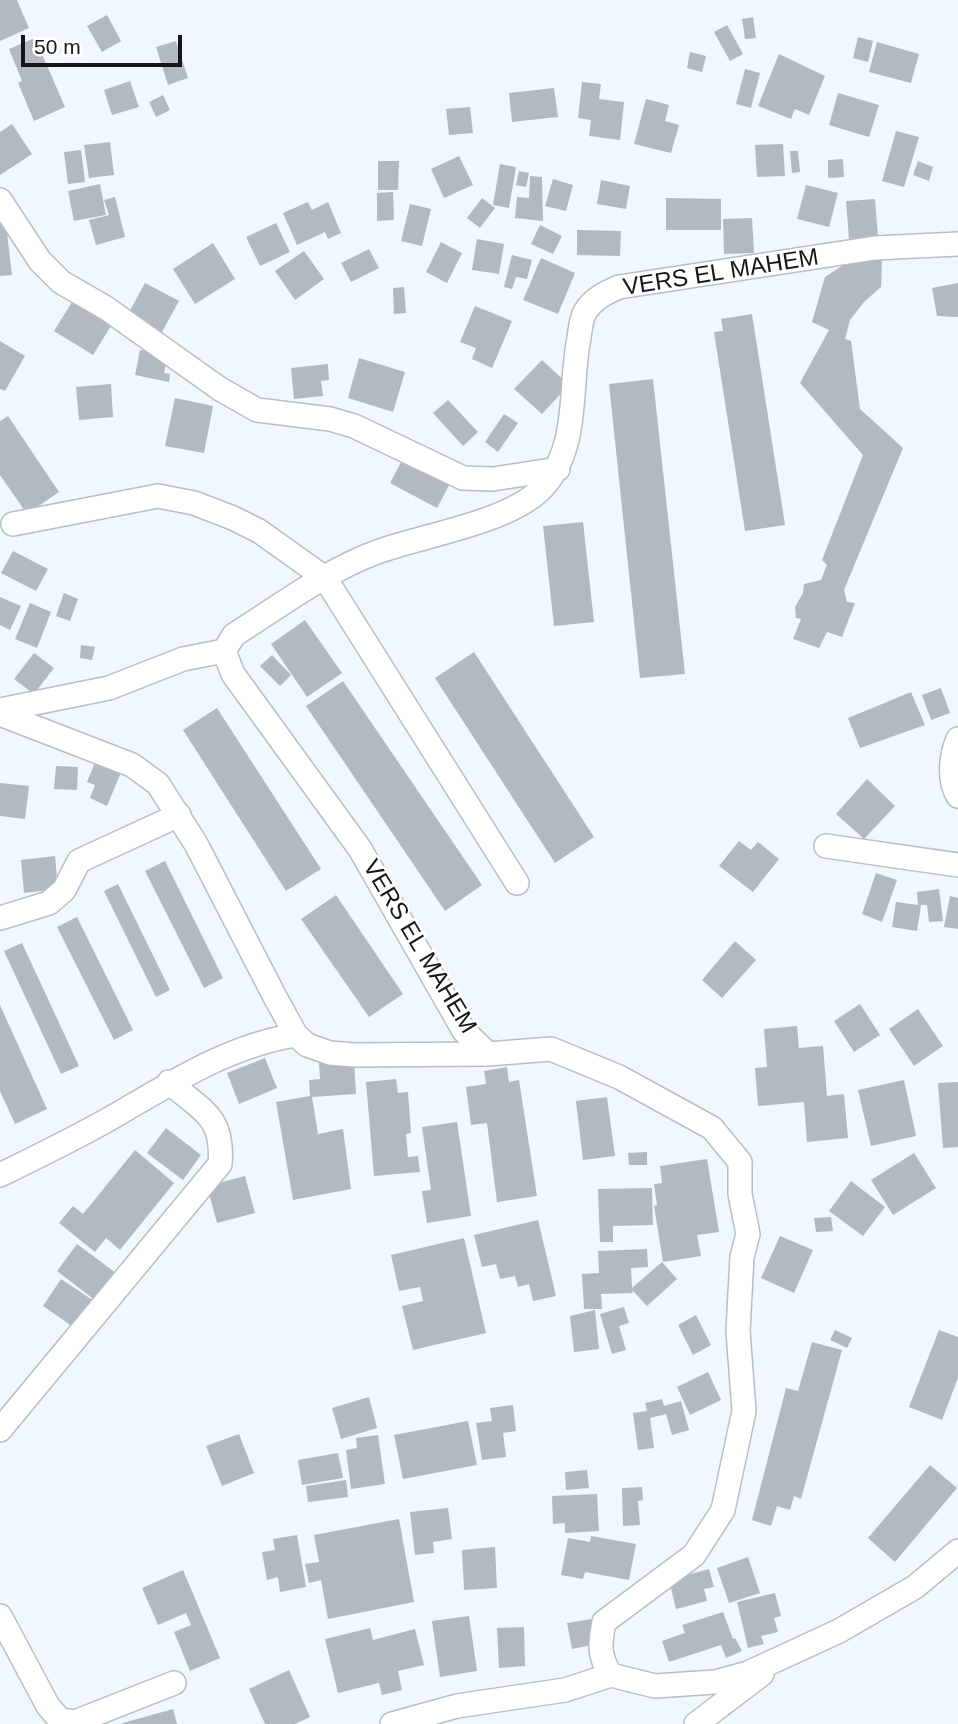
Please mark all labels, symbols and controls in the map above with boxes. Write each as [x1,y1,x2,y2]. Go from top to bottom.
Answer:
scale bar [24,21,186,65]
text: 50 m [34,35,81,58]
street label: VERS EL MAHEM [621,243,821,303]
street label: VERS EL MAHEM [356,855,482,1039]

